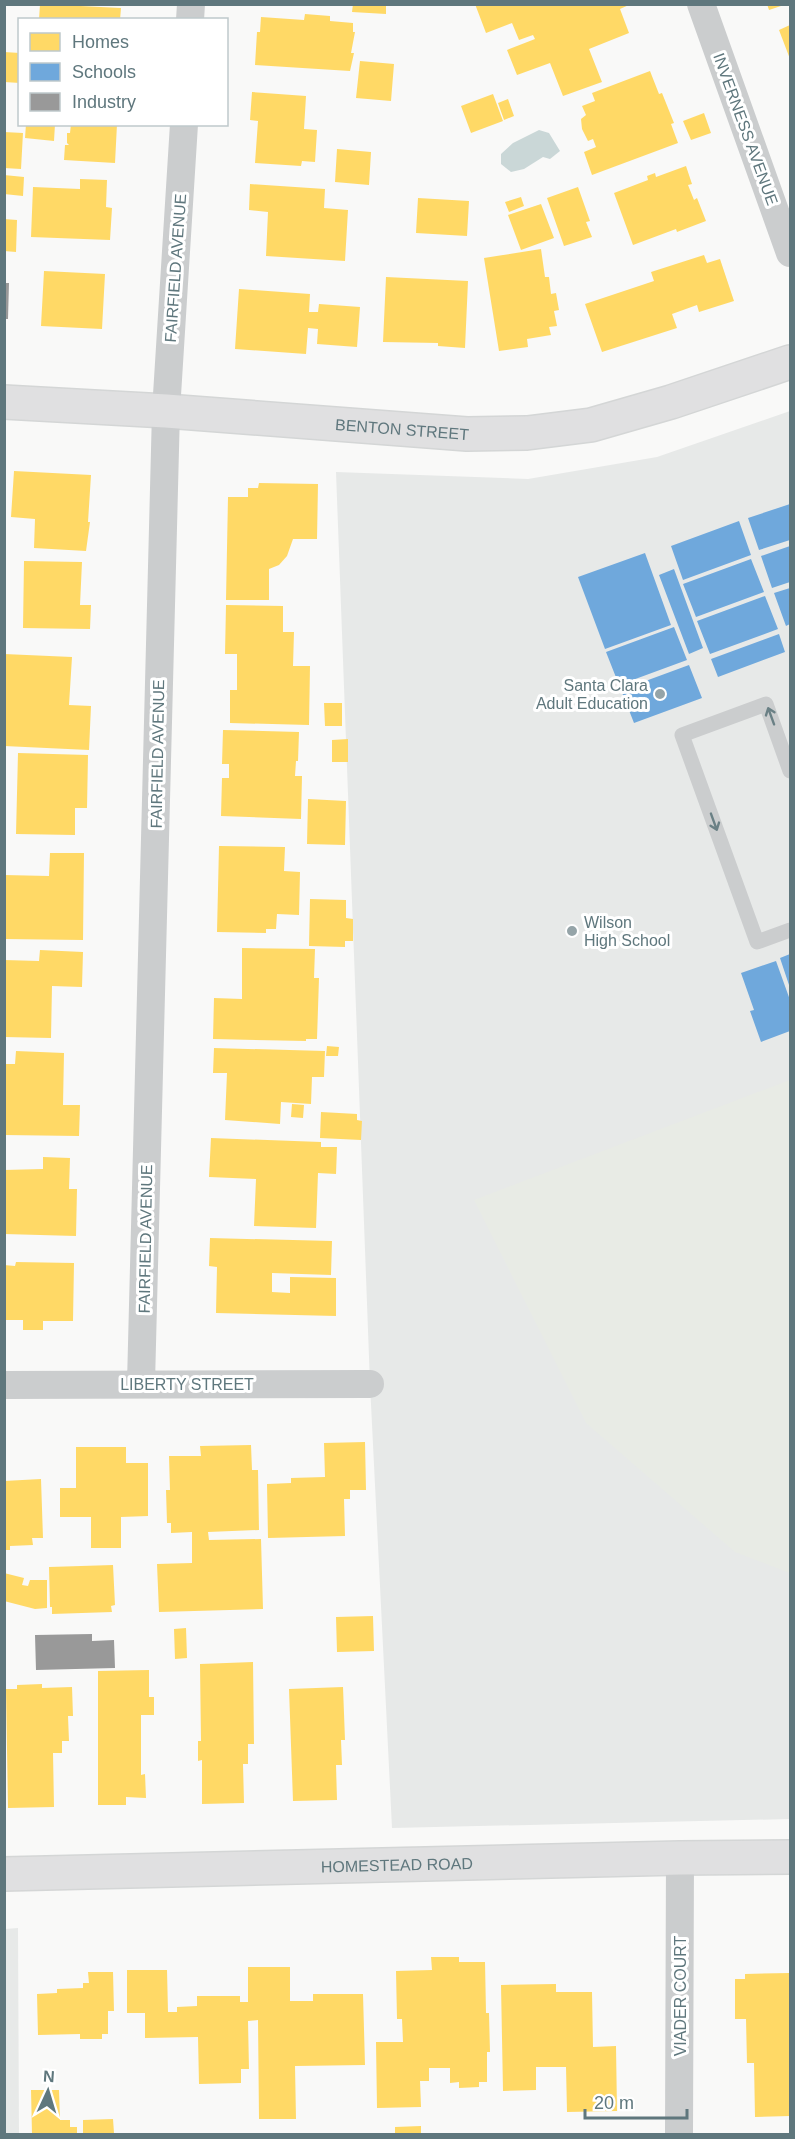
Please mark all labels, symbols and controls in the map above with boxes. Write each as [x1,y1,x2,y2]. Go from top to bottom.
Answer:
legend [18,18,228,126]
text: Homes [72,32,129,52]
street label: INVERNESS AVENUE [710,51,781,208]
text: Schools [72,62,136,82]
text: Industry [72,92,136,112]
street label: FAIRFIELD AVENUE [162,193,189,343]
street label: BENTON STREET [335,416,470,443]
place label: Santa Clara Adult Education [536,677,648,712]
street label: FAIRFIELD AVENUE [148,679,167,829]
marker: Santa Clara Adult Education [653,687,667,701]
one-way arrow [764,707,775,726]
one-way arrow [709,813,720,831]
place label: Wilson High School [584,914,670,949]
marker: Wilson High School [565,924,579,938]
street label: FAIRFIELD AVENUE [136,1164,155,1314]
street label: LIBERTY STREET [120,1376,254,1393]
street label: HOMESTEAD ROAD [321,1855,473,1875]
street label: VIADER COURT [672,1935,689,2056]
north arrow [18,2061,78,2121]
text: N [43,2068,55,2085]
scale bar [585,2082,687,2120]
text: 20 m [594,2093,634,2113]

